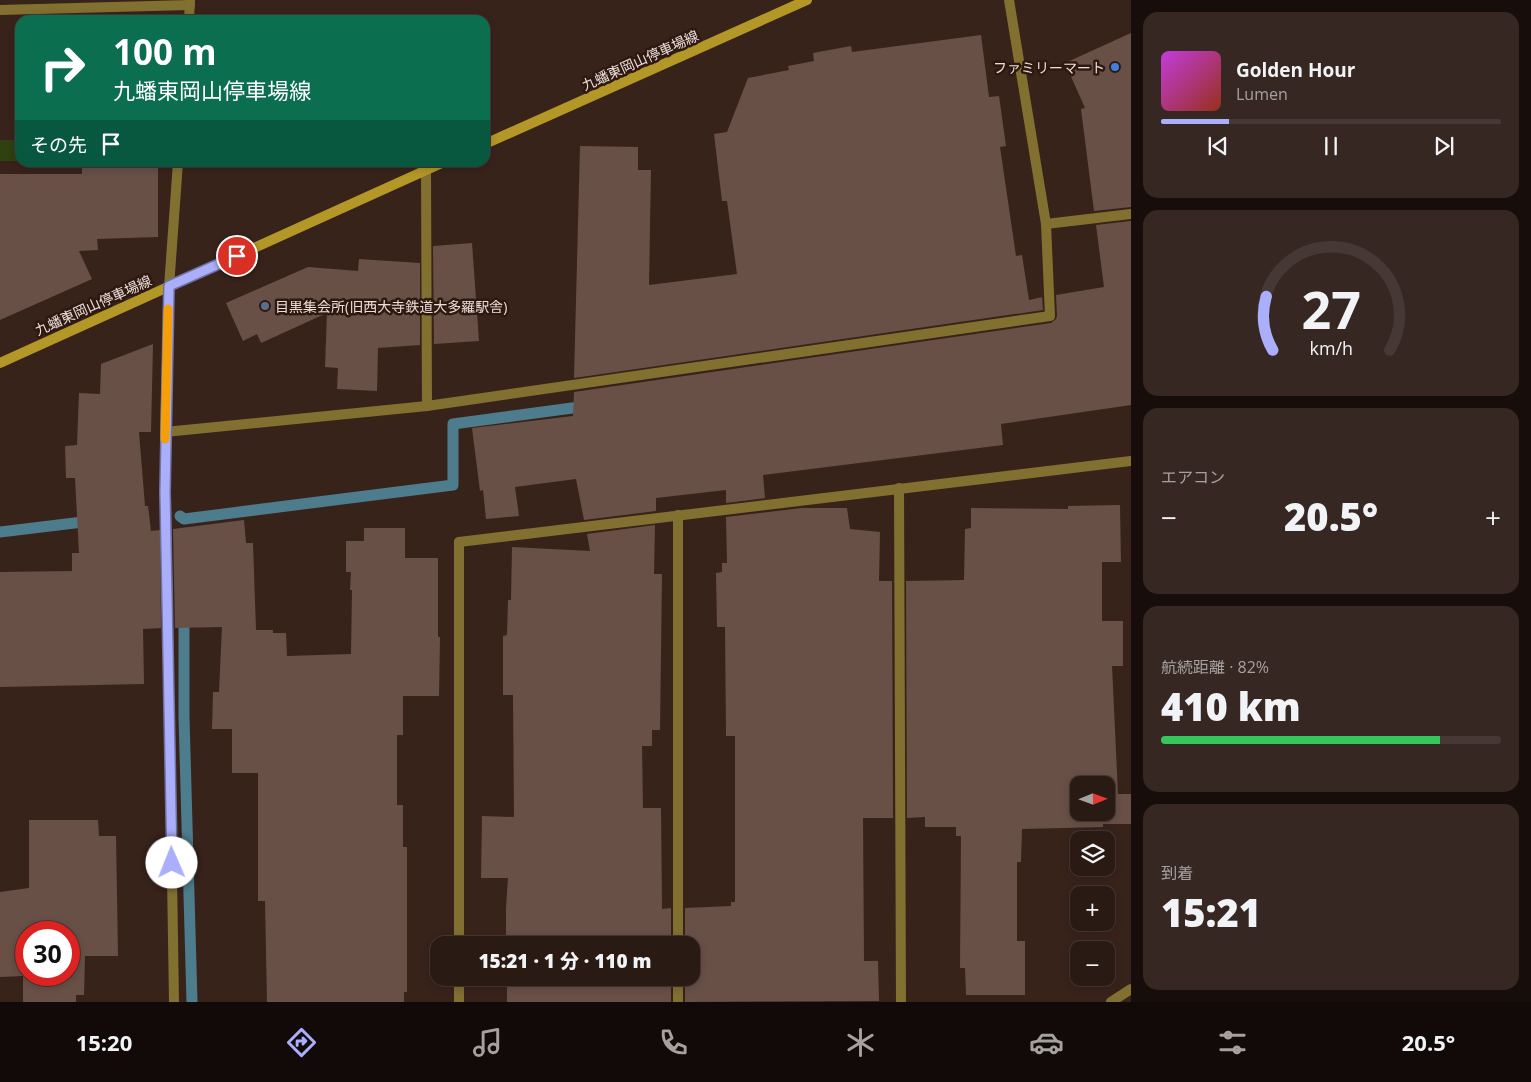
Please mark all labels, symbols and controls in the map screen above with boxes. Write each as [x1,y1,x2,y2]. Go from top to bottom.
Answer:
street label: 九蟠東岡山停車場線 [579,26,701,94]
text: 100 m [113,28,217,75]
icon: right [30,35,95,100]
text: Golden Hour [1236,57,1355,83]
place label: ファミリーマート [993,58,1105,77]
marker: ファミリーマート [1109,61,1121,73]
text: 九蟠東岡山停車場線 [113,75,311,105]
text: Lumen [1236,83,1288,105]
icon: arrive [97,130,125,158]
text: その先 [30,132,87,158]
icon: previous [1204,132,1232,160]
icon: pause [1317,132,1345,160]
icon: next [1430,132,1458,160]
pin [216,235,258,277]
icon: arrive [223,242,251,270]
street label: 九蟠東岡山停車場線 [32,271,154,339]
text: 27 [1301,273,1361,344]
place label: 目黒集会所(旧西大寺鉄道大多羅駅舎) [275,297,507,316]
marker: 目黒集会所(旧西大寺鉄道大多羅駅舎) [259,300,271,312]
text: km/h [1309,336,1353,360]
text: エアコン [1161,466,1225,488]
text: 20.5° [1284,490,1378,542]
text: − [1161,498,1177,536]
text: + [1485,498,1501,536]
text: 航続距離 · 82% [1161,656,1269,678]
text: 410 km [1161,680,1301,732]
north arrow [1070,776,1115,821]
map controls [1070,776,1115,986]
button: layers [1070,831,1115,876]
position arrow [145,836,197,888]
text: 到着 [1161,862,1193,884]
button: + [1070,886,1115,931]
text: 15:21 [1161,886,1261,938]
speed limit sign: 30 [15,921,80,986]
button: − [1070,941,1115,986]
text: 15:21 · 1 分 · 110 m [478,948,652,974]
icon: directions [284,1025,319,1060]
icon: music [470,1025,505,1060]
icon: phone [656,1025,691,1060]
icon: climate [843,1025,878,1060]
icon: car [1029,1025,1064,1060]
icon: filters [1215,1025,1250,1060]
text: 15:20 [76,1027,132,1057]
text: 20.5° [1402,1027,1455,1057]

